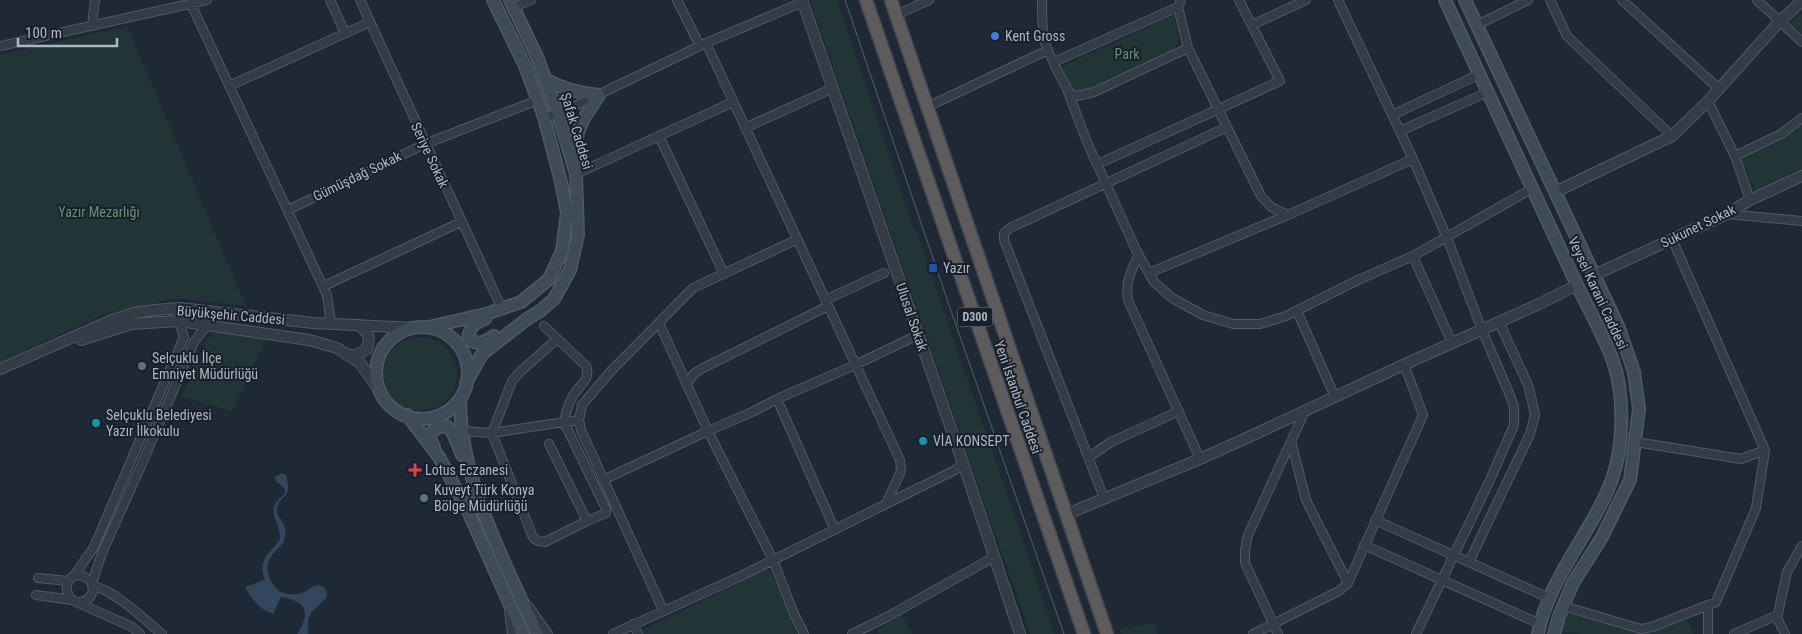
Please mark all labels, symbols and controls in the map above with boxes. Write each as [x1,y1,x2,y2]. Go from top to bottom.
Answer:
scale bar [18,15,116,47]
text: 100 m [25,24,62,42]
place label: Kent Gross [1005,28,1065,44]
marker: Kent Gross [989,30,1001,42]
park label: Park [1115,46,1140,62]
street label: Şafak Caddesi [558,91,596,171]
street label: Seriye Sokak [408,120,452,191]
street label: Gümüşdağ Sokak [310,147,404,204]
street label: Sukunet Sokak [1658,201,1739,251]
park label: Yazır Mezarlığı [58,204,140,220]
street label: Veysel Karani Caddesi [1565,234,1631,352]
place label: Yazır [943,260,970,276]
marker: Yazır [927,262,939,274]
street label: Ulusal Sokak [893,281,931,354]
street label: Büyükşehir Caddesi [176,302,286,328]
road number: D300 [958,308,992,326]
street label: Yeni İstanbul Caddesi [991,338,1045,456]
place label: Selçuklu İlçe Emniyet Müdürlüğü [152,350,258,382]
marker: Selçuklu İlçe Emniyet Müdürlüğü [136,360,148,372]
place label: Selçuklu Belediyesi Yazır İlkokulu [106,407,212,439]
marker: Selçuklu Belediyesi Yazır İlkokulu [90,417,102,429]
place label: VİA KONSEPT [933,433,1010,449]
marker: VİA KONSEPT [917,435,929,447]
place label: Lotus Eczanesi [425,462,508,478]
marker: Lotus Eczanesi [409,464,421,476]
place label: Kuveyt Türk Konya Bölge Müdürlüğü [434,482,534,514]
marker: Kuveyt Türk Konya Bölge Müdürlüğü [418,492,430,504]

